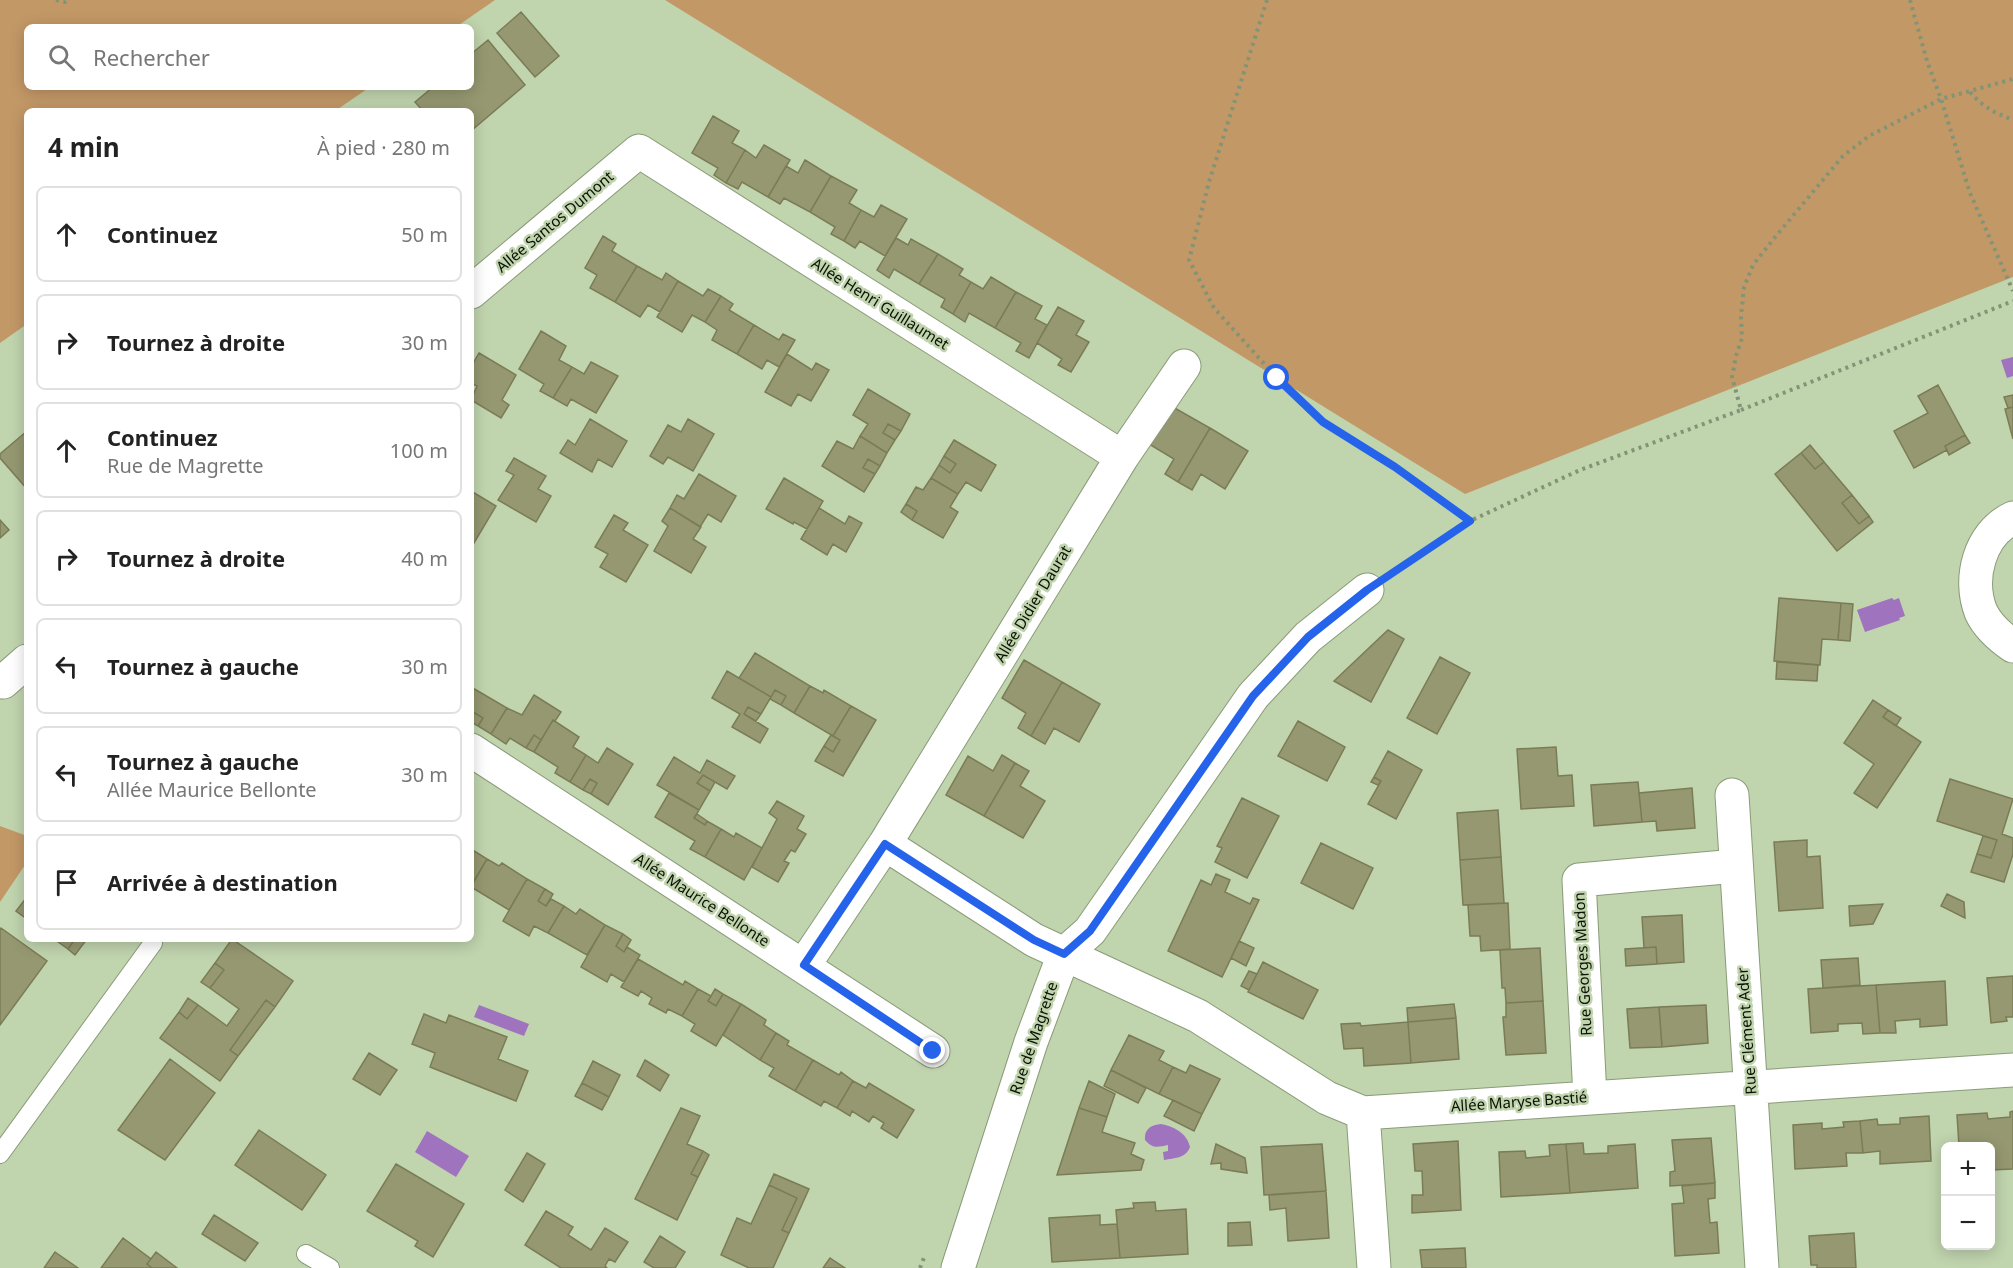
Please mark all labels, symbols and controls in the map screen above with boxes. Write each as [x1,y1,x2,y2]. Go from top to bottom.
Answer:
search box [24,24,474,90]
icon: search [45,41,78,74]
text: Rechercher [93,42,210,72]
text: 4 min [48,129,120,165]
text: À pied · 280 m [317,134,450,161]
street label: Allée Santos Dumont [491,166,618,276]
icon: ahead [50,218,83,251]
text: Continuez [107,219,218,249]
text: 50 m [401,221,448,248]
street label: Allée Henri Guillaumet [808,253,953,354]
icon: right [50,326,83,359]
text: Tournez à droite [107,327,285,357]
text: 30 m [401,329,448,356]
route start [1263,364,1289,390]
text: Continuez [107,422,218,452]
icon: ahead [50,434,83,467]
text: 100 m [390,437,448,464]
text: Rue de Magrette [107,452,264,479]
street label: Allée Didier Daurat [989,541,1075,666]
icon: right [50,542,83,575]
text: Tournez à droite [107,543,285,573]
text: 40 m [401,545,448,572]
icon: left [50,650,83,683]
text: Tournez à gauche [107,651,299,681]
text: 30 m [401,653,448,680]
text: Tournez à gauche [107,746,299,776]
icon: left [50,758,83,791]
text: 30 m [401,761,448,788]
text: Allée Maurice Bellonte [107,776,317,803]
street label: Allée Maurice Bellonte [631,848,774,950]
icon: arrive [50,866,83,899]
text: Arrivée à destination [107,867,338,897]
street label: Rue Georges Madon [1568,892,1596,1036]
street label: Rue Clément Ader [1732,967,1760,1095]
street label: Rue de Magrette [1004,979,1062,1096]
route end [919,1037,945,1063]
street label: Allée Maryse Bastié [1450,1086,1588,1116]
map controls [1941,1142,1995,1250]
button: + [1941,1142,1995,1196]
button: − [1941,1196,1995,1250]

